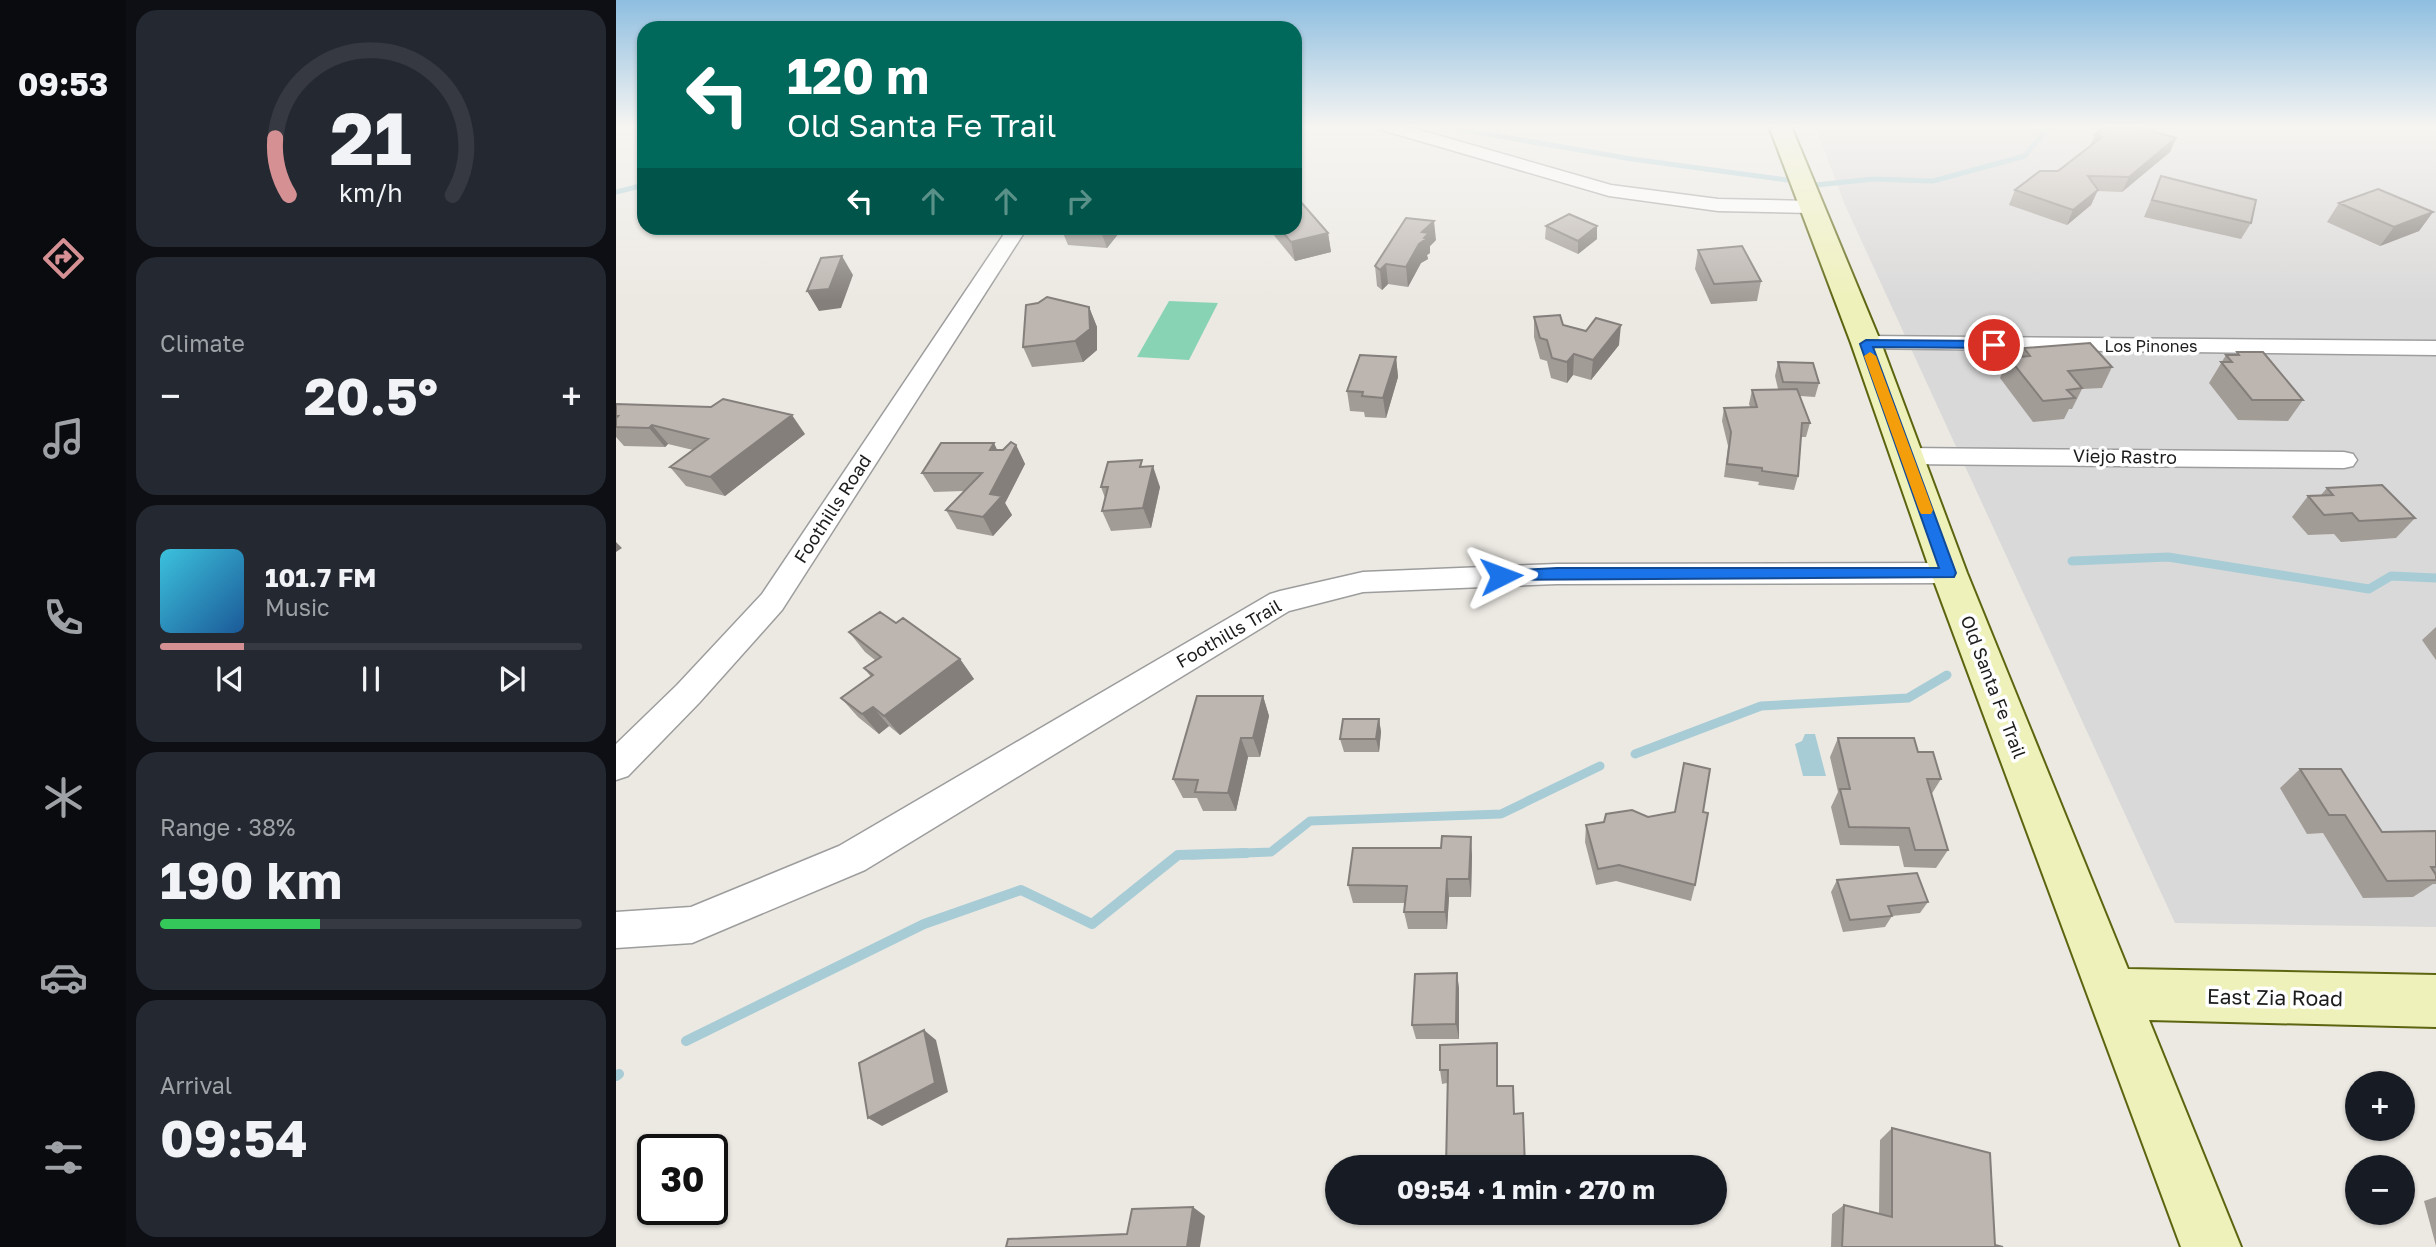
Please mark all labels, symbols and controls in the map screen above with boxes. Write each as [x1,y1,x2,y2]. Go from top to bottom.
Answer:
text: 120 m [787,46,929,105]
icon: left [672,49,763,140]
text: 09:53 [18,65,108,103]
text: 21 [330,94,412,181]
text: Old Santa Fe Trail [787,106,1056,144]
text: km/h [339,177,403,208]
icon: left [841,182,879,220]
icon: ahead [914,182,952,220]
icon: ahead [987,182,1025,220]
icon: right [1060,182,1098,220]
icon: directions [39,234,88,283]
pin [1964,315,2024,375]
icon: arrive [1975,326,2013,364]
text: Climate [160,329,245,357]
street label: Los Pinones [2105,336,2197,356]
text: 20.5° [304,364,438,426]
text: − [160,373,181,418]
text: + [561,373,582,418]
icon: music [39,414,88,463]
street label: Viejo Rastro [2073,444,2177,468]
street label: Foothills Road [789,450,875,567]
position arrow [1464,539,1538,613]
text: 101.7 FM [265,562,376,593]
icon: phone [39,593,88,642]
text: Music [265,593,330,621]
street label: Foothills Trail [1172,594,1285,672]
street label: Old Santa Fe Trail [1957,612,2031,762]
icon: previous [211,660,249,698]
icon: pause [352,660,390,698]
icon: next [493,660,531,698]
icon: climate [39,773,88,822]
text: Range · 38% [160,813,295,841]
text: 190 km [160,848,342,910]
icon: car [39,953,88,1002]
street label: East Zia Road [2207,983,2343,1011]
text: Arrival [160,1071,232,1099]
map controls [2345,1071,2415,1225]
button: + [2345,1071,2415,1141]
text: 09:54 [160,1106,308,1168]
icon: filters [39,1133,88,1182]
speed limit sign: 30 [637,1134,728,1225]
button: − [2345,1155,2415,1225]
text: 09:54 · 1 min · 270 m [1397,1174,1655,1205]

